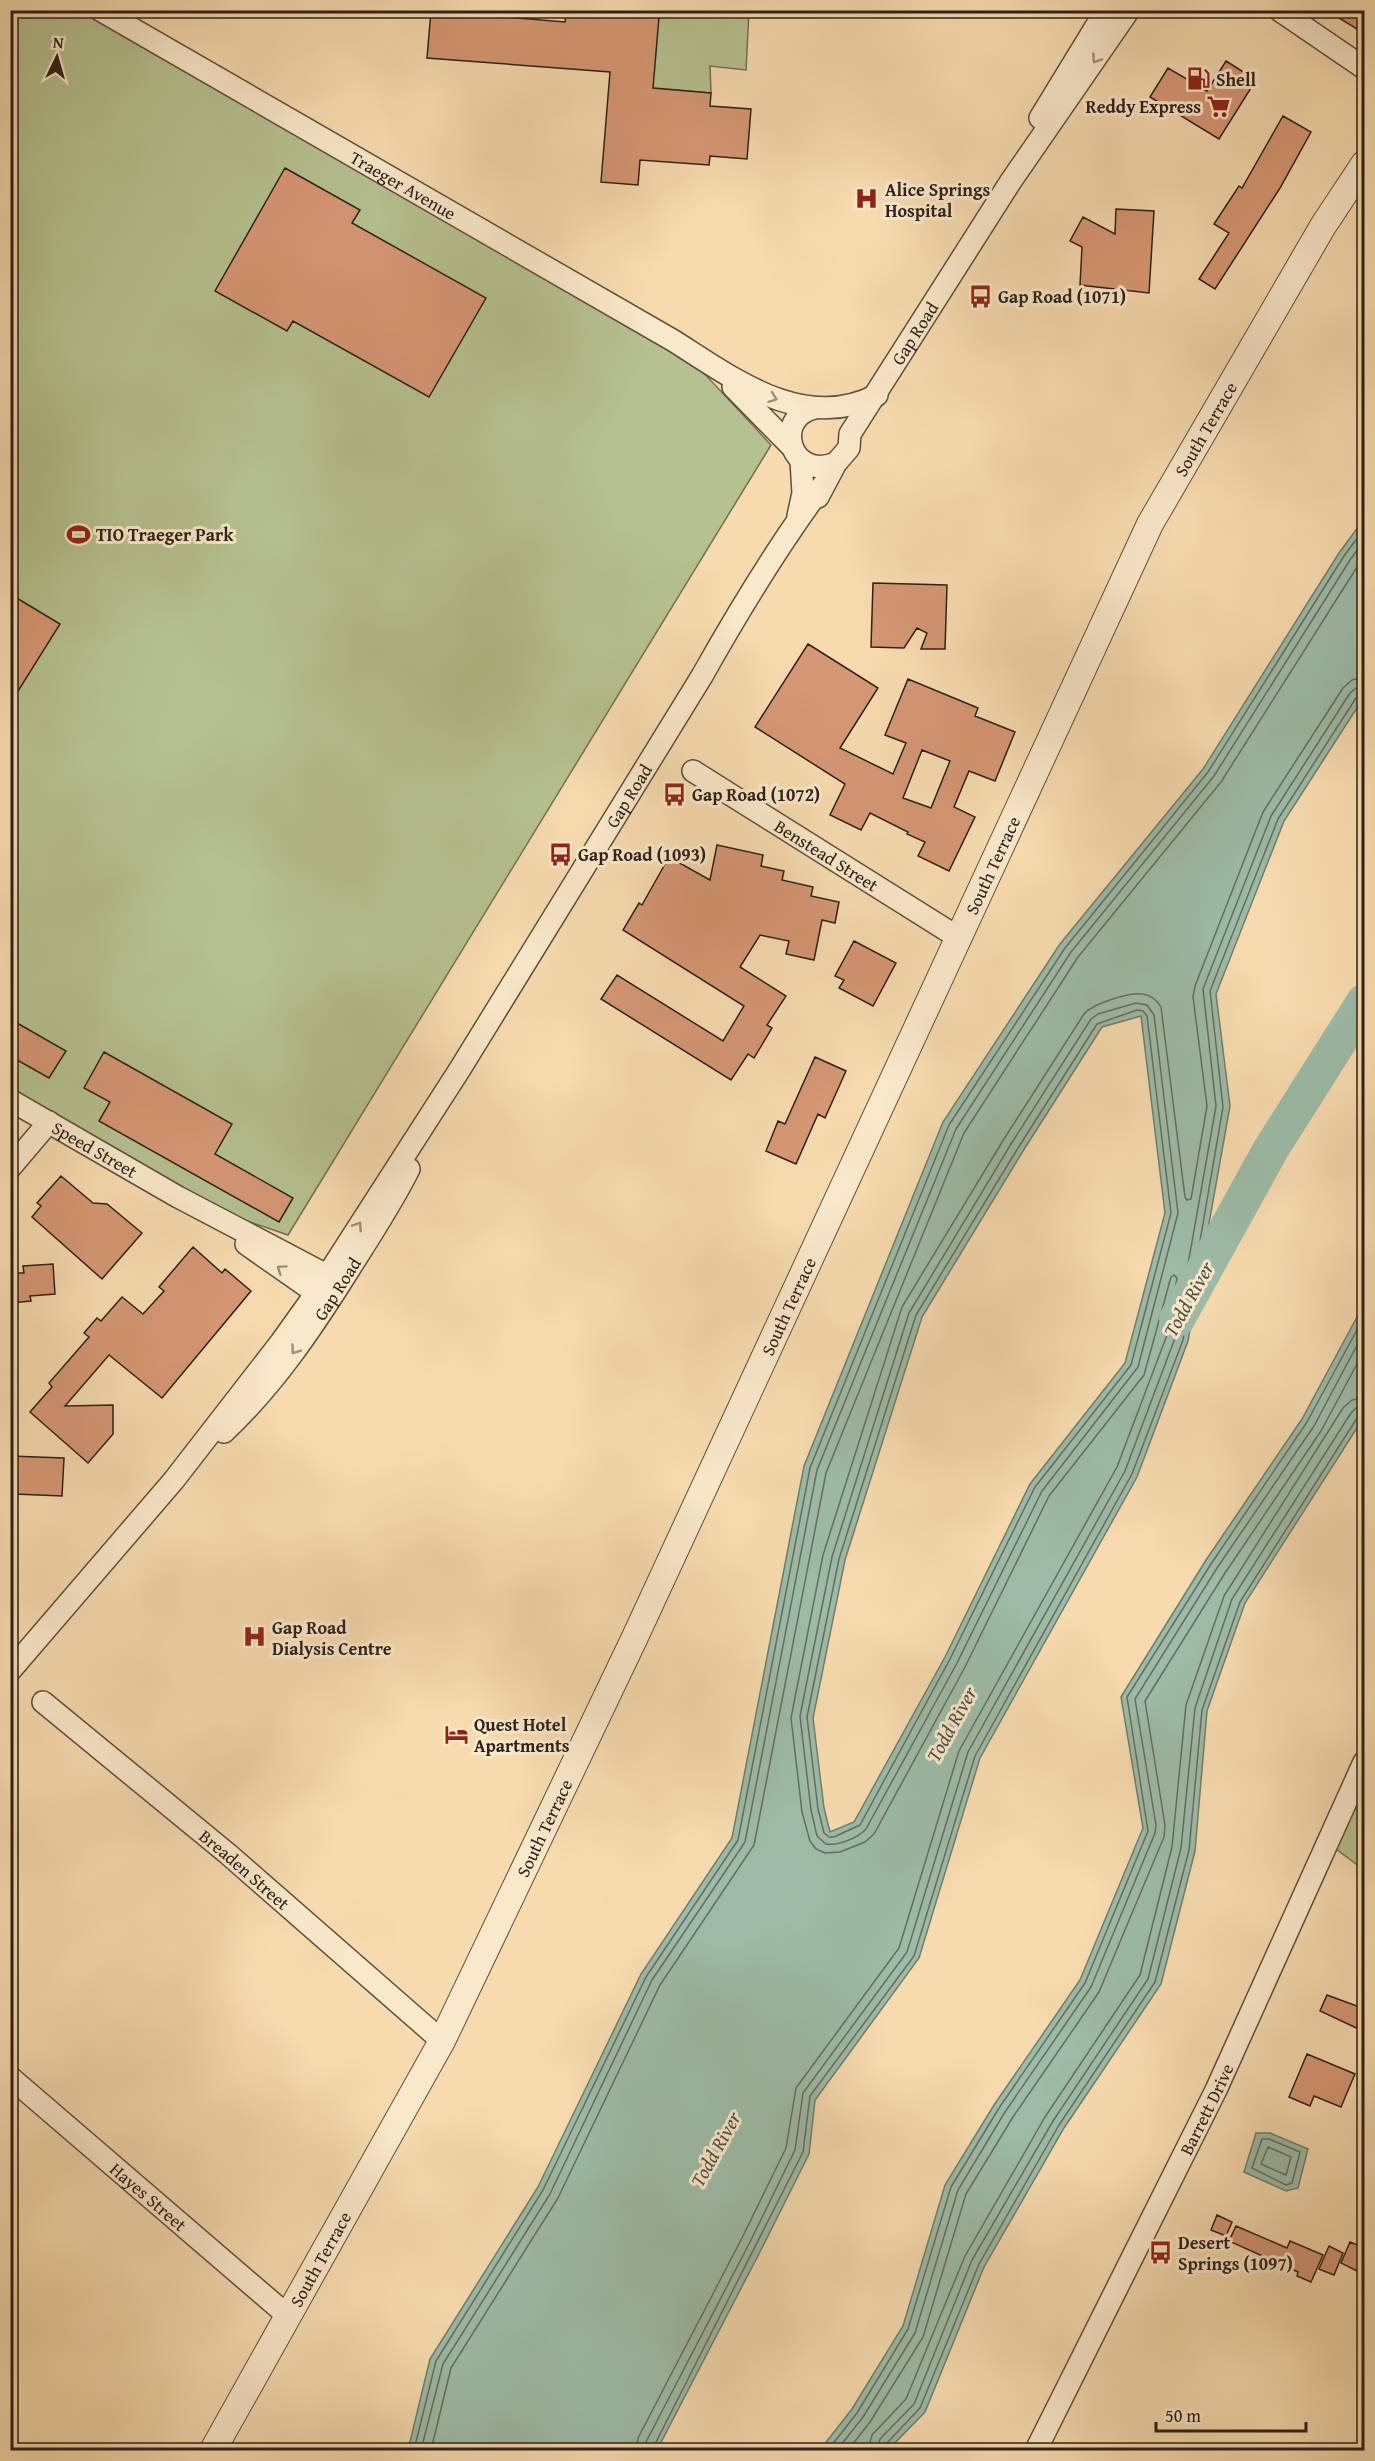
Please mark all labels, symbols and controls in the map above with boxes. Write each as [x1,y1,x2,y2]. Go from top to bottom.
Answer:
north arrow [27,27,87,87]
text: N [52,30,65,55]
one-way arrow [1092,52,1103,63]
fuel station icon: Shell [1185,66,1211,92]
place label: Shell [1216,66,1257,93]
place label: Reddy Express [1085,93,1201,120]
supermarket icon: Reddy Express [1206,93,1232,119]
street label: Traeger Avenue [345,144,461,226]
place label: Alice Springs Hospital [885,176,990,224]
hospital icon: Alice Springs Hospital [854,186,880,212]
bus stop icon: Gap Road (1071) [967,283,993,309]
place label: Gap Road (1071) [998,283,1126,310]
street label: Gap Road [884,296,945,370]
street label: South Terrace [1167,376,1243,481]
one-way arrow [767,391,778,403]
sports icon: TIO Traeger Park [65,521,91,547]
place label: TIO Traeger Park [96,521,234,548]
street label: Gap Road [598,758,659,833]
bus stop icon: Gap Road (1072) [661,781,687,807]
place label: Gap Road (1072) [692,781,820,808]
street label: Benstead Street [769,812,885,898]
street label: South Terrace [958,812,1027,919]
bus stop icon: Gap Road (1093) [547,841,573,867]
place label: Gap Road (1093) [578,841,706,868]
street label: Speed Street [47,1114,143,1185]
one-way arrow [351,1221,362,1232]
street label: Gap Road [306,1251,367,1326]
street label: South Terrace [754,1253,823,1360]
water label: Todd River [1155,1256,1221,1342]
one-way arrow [277,1265,288,1276]
one-way arrow [291,1344,302,1355]
place label: Gap Road Dialysis Centre [272,1614,392,1662]
hospital icon: Gap Road Dialysis Centre [241,1624,267,1650]
water label: Todd River [918,1681,984,1767]
place label: Quest Hotel Apartments [474,1711,570,1759]
hotel icon: Quest Hotel Apartments [443,1721,469,1747]
street label: South Terrace [509,1774,579,1881]
street label: Breaden Street [194,1822,297,1916]
street label: Barrett Drive [1172,2059,1240,2159]
water label: Todd River [682,2106,748,2192]
street label: Hayes Street [104,2155,194,2238]
street label: South Terrace [282,2206,358,2312]
place label: Desert Springs (1097) [1178,2229,1293,2277]
bus stop icon: Desert Springs (1097) [1147,2239,1173,2265]
scale bar [1156,2395,1306,2433]
text: 50 m [1165,2402,1201,2429]

